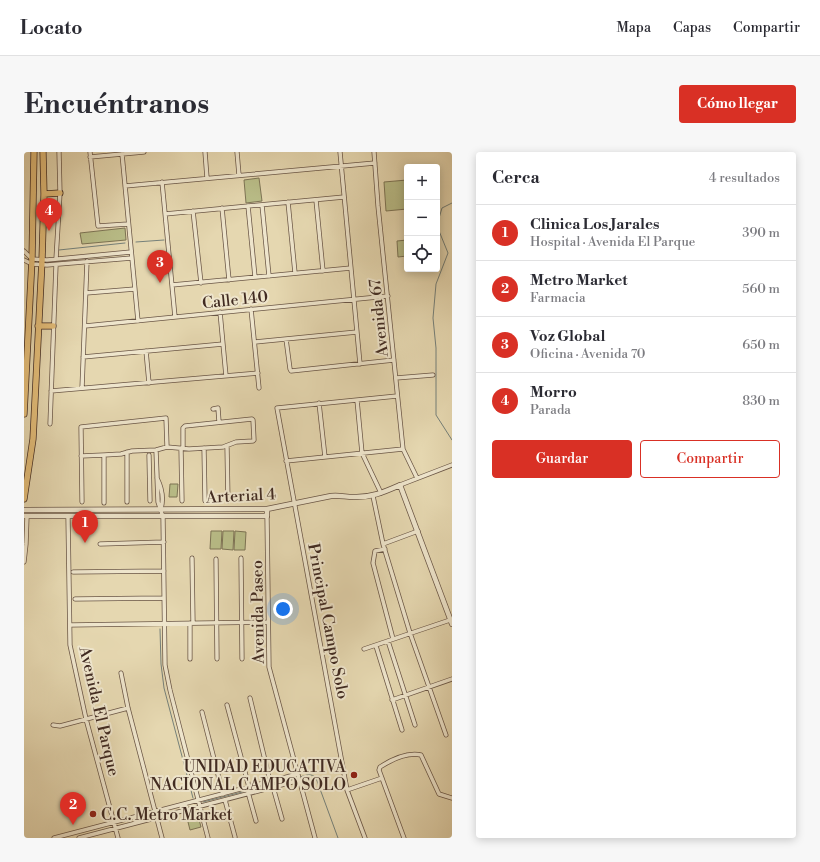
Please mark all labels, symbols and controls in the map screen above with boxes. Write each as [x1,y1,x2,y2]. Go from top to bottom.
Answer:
text: Locato [20,16,82,40]
text: Mapa [616,19,651,37]
text: Capas [673,19,711,37]
text: Compartir [733,19,800,37]
button: Cómo llegar [679,85,796,123]
text: Encuéntranos [24,87,209,122]
map controls [404,164,440,272]
button: + [404,164,440,200]
text: Cerca [492,167,540,189]
text: 4 resultados [709,170,780,186]
pin: 4 [36,198,62,231]
button: − [404,200,440,236]
text: Clinica Los Jarales [530,215,660,234]
text: 1 [502,225,508,241]
text: 390 m [742,225,780,241]
text: Hospital · Avenida El Parque [530,234,695,250]
button: locate [404,236,440,272]
pin: 3 [147,250,173,283]
text: Metro Market [530,271,628,290]
street label: Avenida 67 [365,278,393,359]
text: 2 [501,281,509,297]
text: 560 m [742,281,780,297]
street label: Calle 140 [201,287,269,313]
text: Farmacia [530,290,586,306]
text: Voz Global [530,327,605,346]
text: 3 [501,337,509,353]
text: 650 m [742,337,780,353]
text: Oficina · Avenida 70 [530,346,646,362]
text: Morro [530,383,577,402]
text: 4 [501,393,509,409]
text: 830 m [742,393,780,409]
text: Parada [530,402,571,418]
button: Guardar [492,440,632,478]
button: Compartir [640,440,780,478]
street label: Arterial 4 [205,484,277,508]
pin: 1 [72,510,98,543]
street label: Principal Campo Solo [303,542,353,701]
street label: Avenida Paseo [247,560,269,665]
your location [273,599,293,619]
street label: Avenida El Parque [74,643,124,778]
place label: UNIDAD EDUCATIVA NACIONAL CAMPO SOLO [150,757,347,795]
marker: UNIDAD EDUCATIVA NACIONAL CAMPO SOLO [349,770,359,780]
pin: 2 [60,792,86,825]
place label: C.C. Metro Market [101,805,233,825]
marker: C.C. Metro Market [88,809,98,819]

